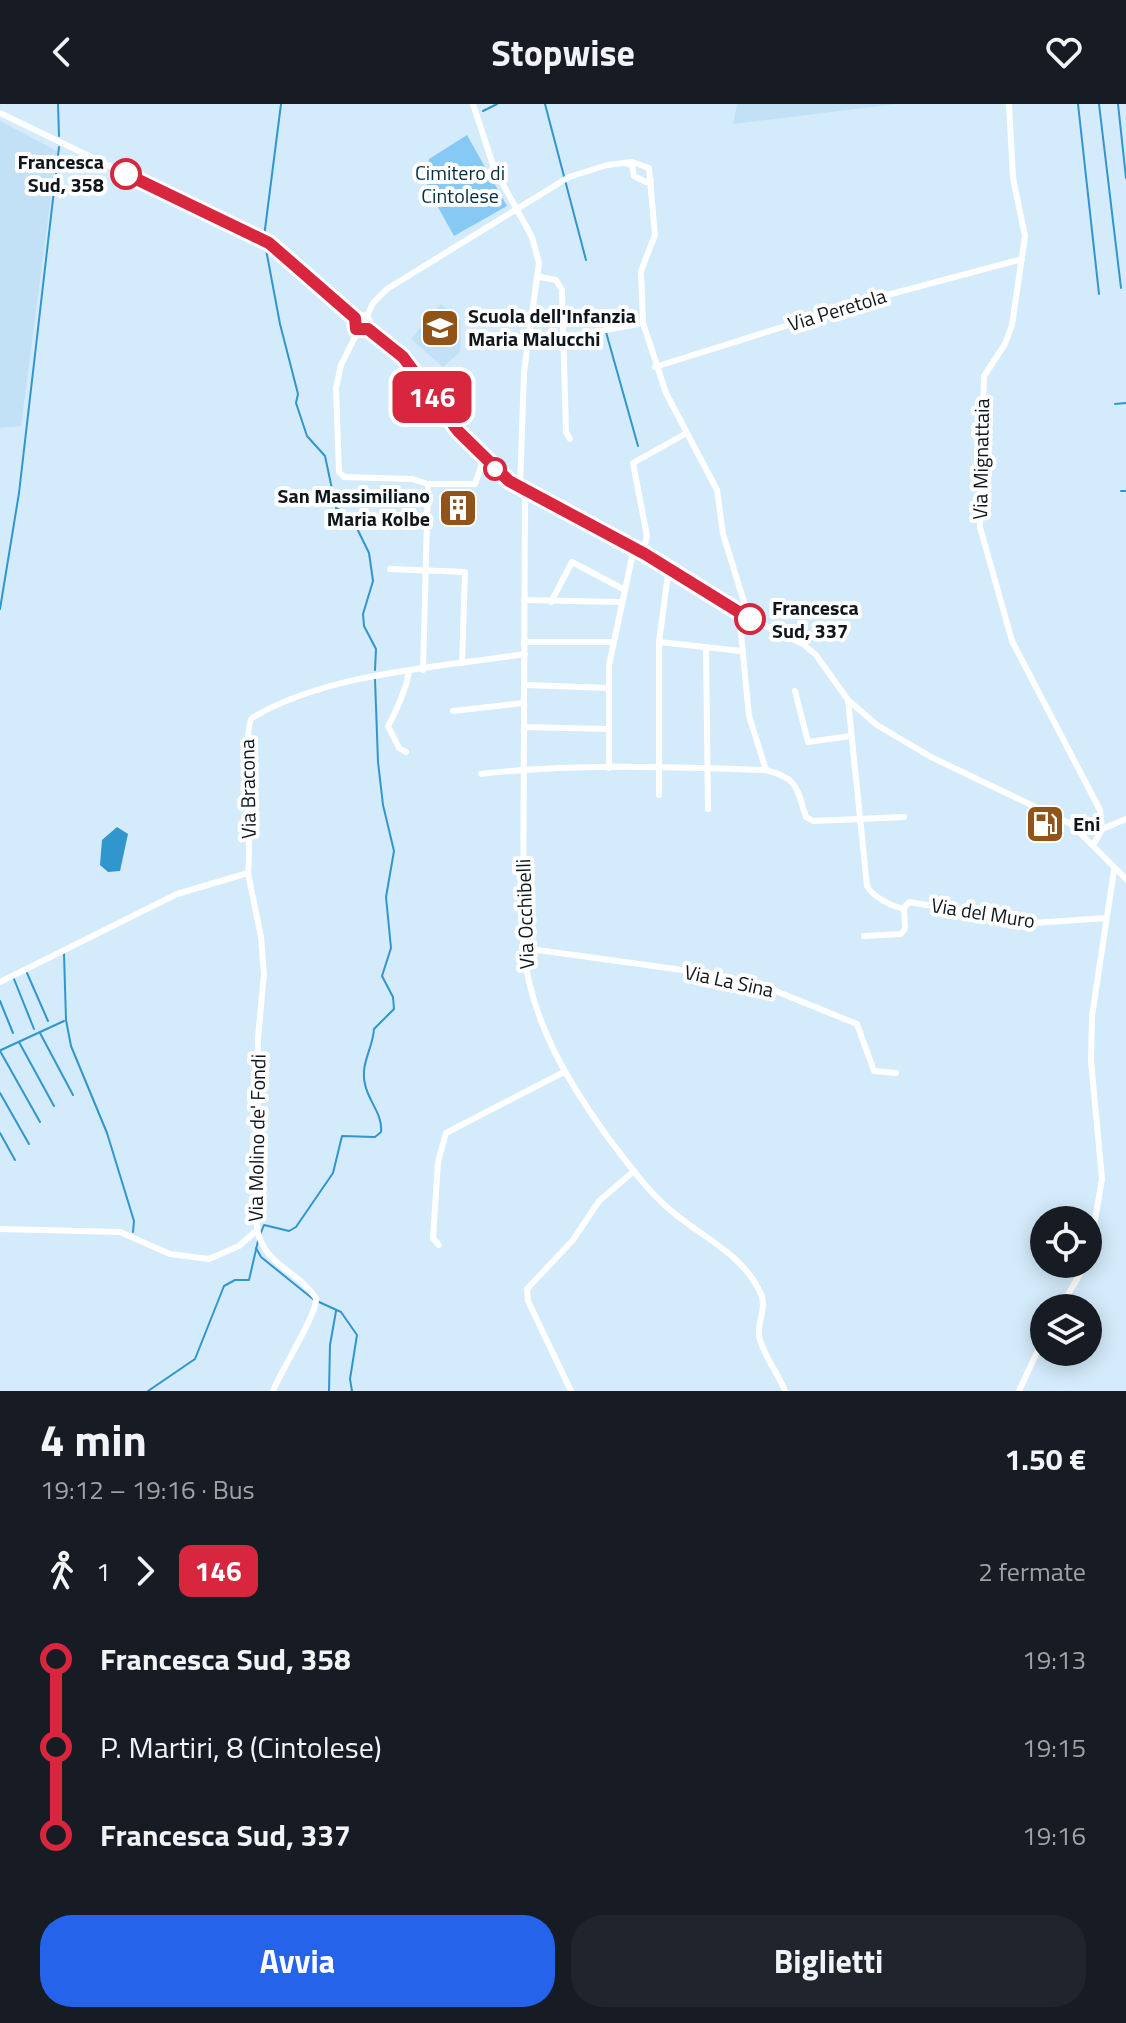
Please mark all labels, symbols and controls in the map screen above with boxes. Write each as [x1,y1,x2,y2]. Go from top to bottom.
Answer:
text: Stopwise [491,25,635,80]
icon: back [40,30,84,74]
icon: heart [1042,30,1086,74]
place label: Francesca Sud, 358 [17,146,104,200]
park label: Cimitero di Cintolese [415,157,505,211]
marker: Francesca Sud, 358 [111,159,141,189]
street label: Via Peretola [784,280,890,339]
place label: Scuola dell'Infanzia Maria Malucchi [468,300,636,354]
school or university icon: Scuola dell'Infanzia Maria Malucchi [419,307,461,349]
line badge: 146 [386,371,478,423]
text: 146 [408,375,456,418]
street label: Via Mignattaia [964,398,997,520]
unlabelled marker [484,458,506,480]
place label: San Massimiliano Maria Kolbe [278,480,430,534]
building icon: San Massimiliano Maria Kolbe [437,487,479,529]
place label: Francesca Sud, 337 [772,592,859,646]
marker: Francesca Sud, 337 [735,604,765,634]
street label: Via Bracona [231,739,264,839]
fuel station icon: Eni [1024,803,1066,845]
place label: Eni [1073,808,1100,839]
street label: Via Occhibelli [507,858,542,970]
street label: Via del Muro [929,889,1037,936]
street label: Via La Sina [682,956,777,1005]
street label: Via Molino de' Fondi [240,1054,273,1222]
map controls [1030,1206,1102,1366]
button: locate [1030,1206,1102,1278]
button: layers [1030,1294,1102,1366]
text: 4 min [40,1406,147,1473]
text: 1.50 € [1005,1436,1086,1482]
text: 19:12 – 19:16 · Bus [40,1470,255,1509]
icon: walk [40,1549,84,1593]
icon: forward [123,1549,167,1593]
text: 146 [195,1549,242,1592]
text: 1 [96,1552,111,1591]
text: 2 fermate [978,1552,1086,1591]
text: Francesca Sud, 358 [100,1636,351,1682]
text: 19:13 [1022,1640,1086,1679]
text: P. Martiri, 8 (Cintolese) [100,1724,382,1770]
text: 19:15 [1022,1728,1086,1767]
text: Francesca Sud, 337 [100,1812,351,1858]
text: 19:16 [1022,1816,1086,1855]
button: Avvia [40,1915,555,2007]
button: Biglietti [571,1915,1086,2007]

